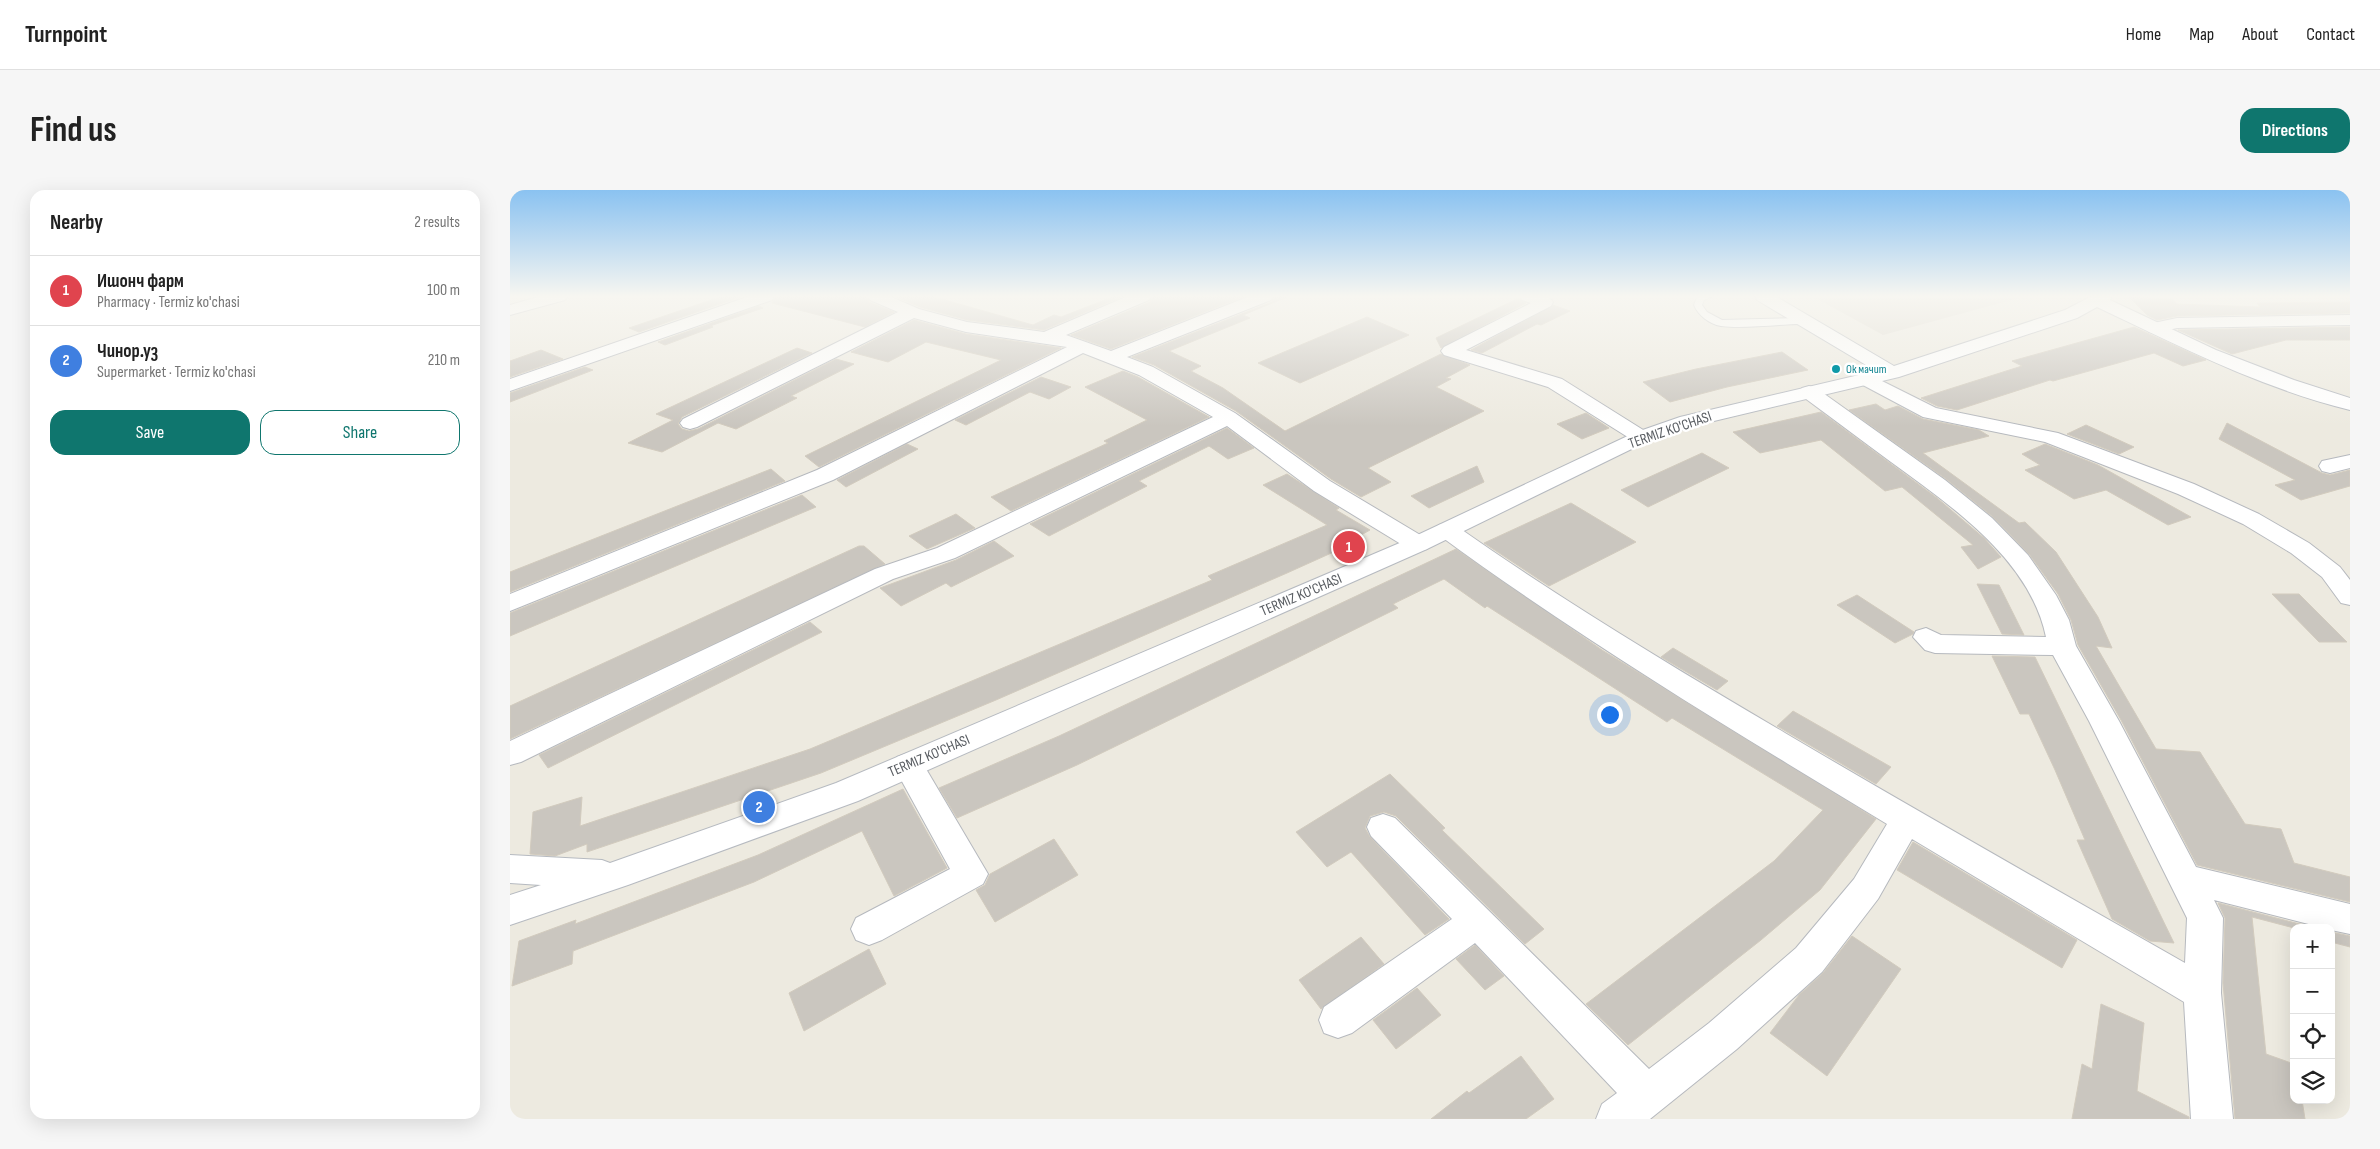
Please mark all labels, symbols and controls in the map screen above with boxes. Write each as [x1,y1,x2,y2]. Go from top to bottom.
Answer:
text: Turnpoint [25,20,107,49]
text: Home [2126,24,2161,45]
text: Map [2189,24,2214,45]
text: About [2242,24,2278,45]
text: Contact [2306,24,2355,45]
button: Directions [2240,108,2350,153]
text: Find us [30,109,117,152]
text: Nearby [50,210,103,235]
text: 2 results [414,213,460,232]
text: Ишонч фарм [97,270,184,293]
text: 1 [63,281,69,300]
text: 100 m [427,281,460,300]
text: Pharmacy · Termiz ko'chasi [97,293,240,312]
text: Чинор.уз [97,340,158,363]
text: 2 [62,351,70,370]
text: 210 m [428,351,460,370]
place label: Ок мачит [1846,362,1887,377]
text: Supermarket · Termiz ko'chasi [97,363,256,382]
marker: Ок мачит [1830,363,1842,375]
street label: TERMIZ KO'CHASI [1626,407,1714,453]
button: Save [50,410,250,455]
button: Share [260,410,460,455]
pin: 1 [1333,528,1365,566]
street label: TERMIZ KO'CHASI [1257,569,1345,621]
your location [1597,702,1623,728]
street label: TERMIZ KO'CHASI [885,730,973,782]
pin: 2 [743,788,775,826]
map controls [2290,924,2335,1104]
button: + [2290,924,2335,969]
button: − [2290,969,2335,1014]
button: locate [2290,1014,2335,1059]
button: layers [2290,1059,2335,1104]

